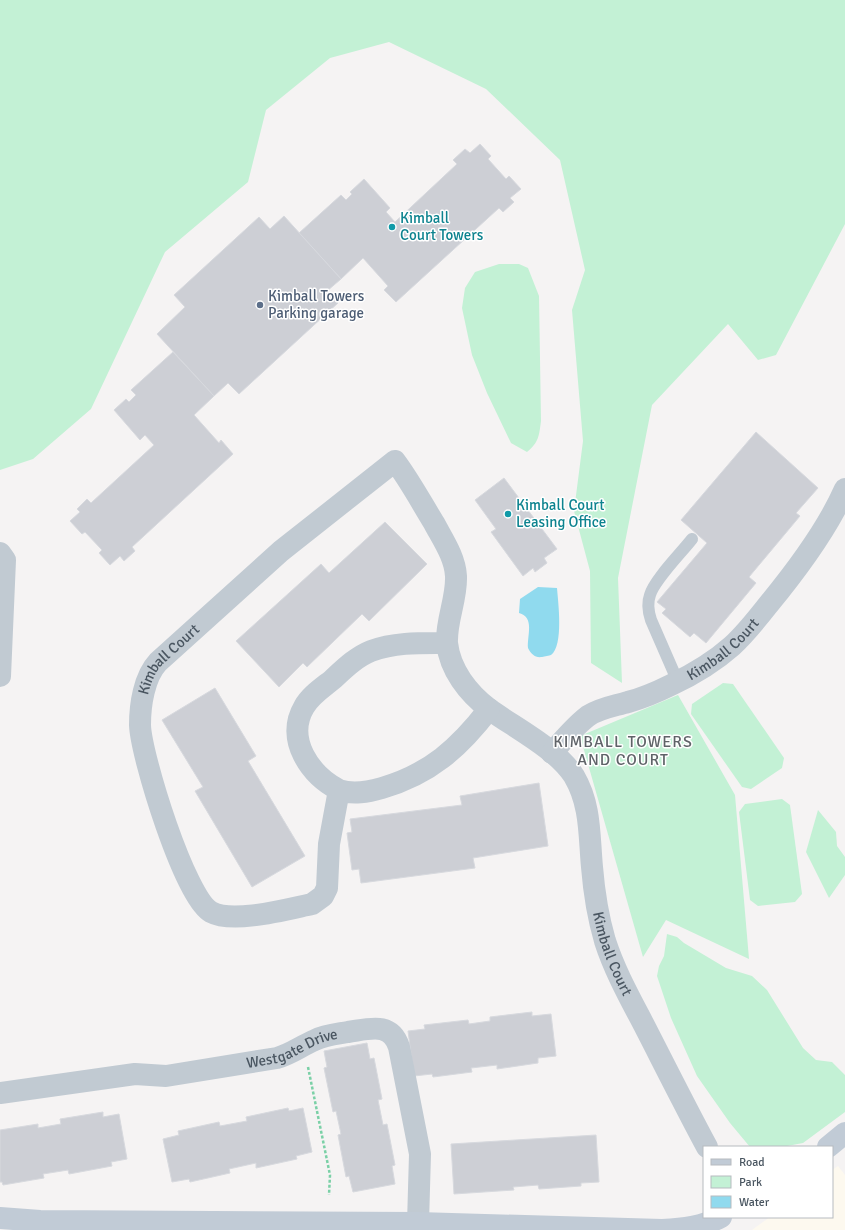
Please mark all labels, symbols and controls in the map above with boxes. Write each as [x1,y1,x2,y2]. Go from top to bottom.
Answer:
place label: Kimball Court Towers [400,209,484,244]
marker: Kimball Court Towers [387,222,397,232]
place label: Kimball Towers Parking garage [268,287,365,322]
marker: Kimball Towers Parking garage [255,300,265,310]
place label: Kimball Court Leasing Office [516,496,606,531]
marker: Kimball Court Leasing Office [503,509,513,519]
street label: Kimball Court [684,614,763,684]
street label: Kimball Court [134,620,203,697]
district label: KIMBALL TOWERS AND COURT [553,732,693,770]
street label: Kimball Court [589,910,636,999]
street label: Westgate Drive [245,1025,339,1072]
legend [703,1146,833,1218]
text: Road [739,1155,765,1170]
text: Park [739,1175,762,1190]
text: Water [739,1195,770,1210]

